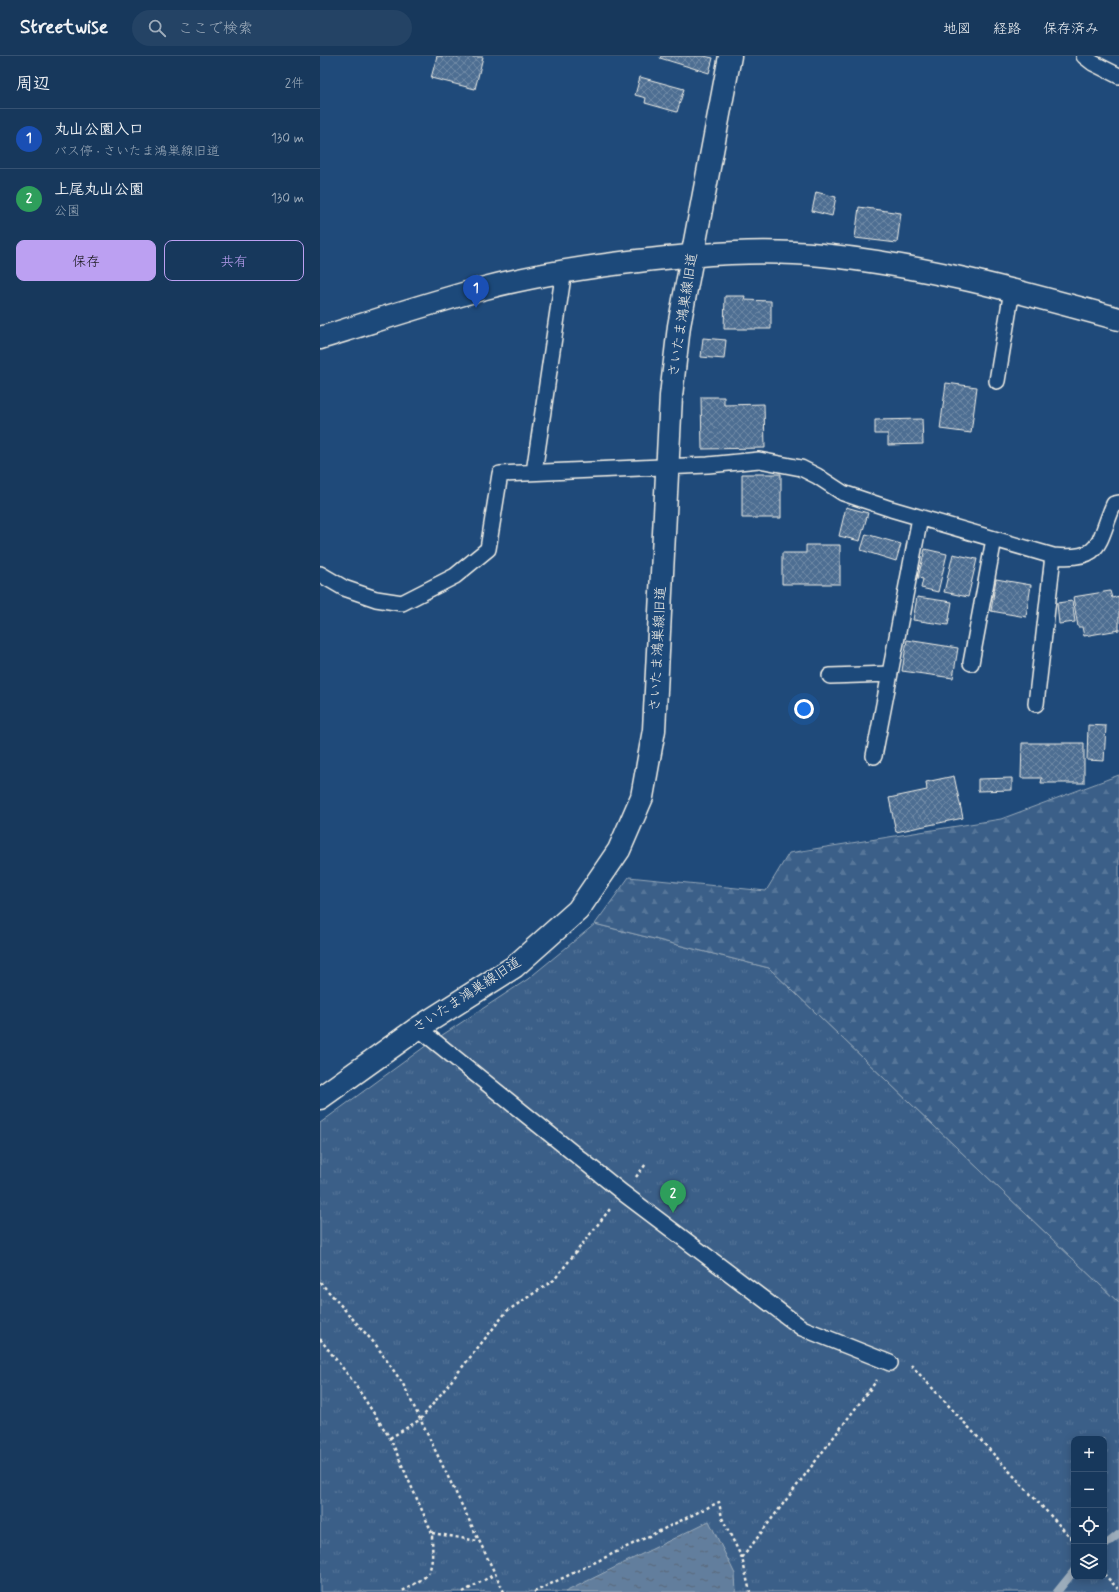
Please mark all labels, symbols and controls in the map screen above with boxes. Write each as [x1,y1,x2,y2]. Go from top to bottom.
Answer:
search box [132,10,412,46]
text: Streetwise [20,15,108,40]
icon: search [146,17,168,39]
text: ここで検索 [178,19,253,39]
text: 地図 [943,20,971,38]
text: 経路 [993,20,1021,38]
text: 保存済み [1043,20,1099,38]
text: 周辺 [16,73,50,95]
text: 2件 [285,75,304,92]
text: 丸山公園入口 [54,120,144,140]
text: 1 [26,130,32,147]
text: 130 m [271,130,304,147]
text: バス停 · さいたま鴻巣線旧道 [54,143,219,160]
text: 上尾丸山公園 [54,180,144,200]
text: 2 [26,190,32,207]
text: 130 m [271,190,304,207]
text: 公園 [54,203,80,220]
button: 保存 [16,240,156,281]
button: 共有 [164,240,304,281]
street label: さいたま鴻巣線旧道 [664,252,702,378]
pin: 1 [463,275,489,308]
street label: さいたま鴻巣線旧道 [646,586,670,712]
your location [794,699,814,719]
street label: さいたま鴻巣線旧道 [409,953,525,1037]
pin: 2 [660,1180,686,1213]
map controls [1071,1436,1107,1580]
button: + [1071,1436,1107,1472]
button: − [1071,1472,1107,1508]
button: locate [1071,1508,1107,1544]
button: layers [1071,1544,1107,1580]

